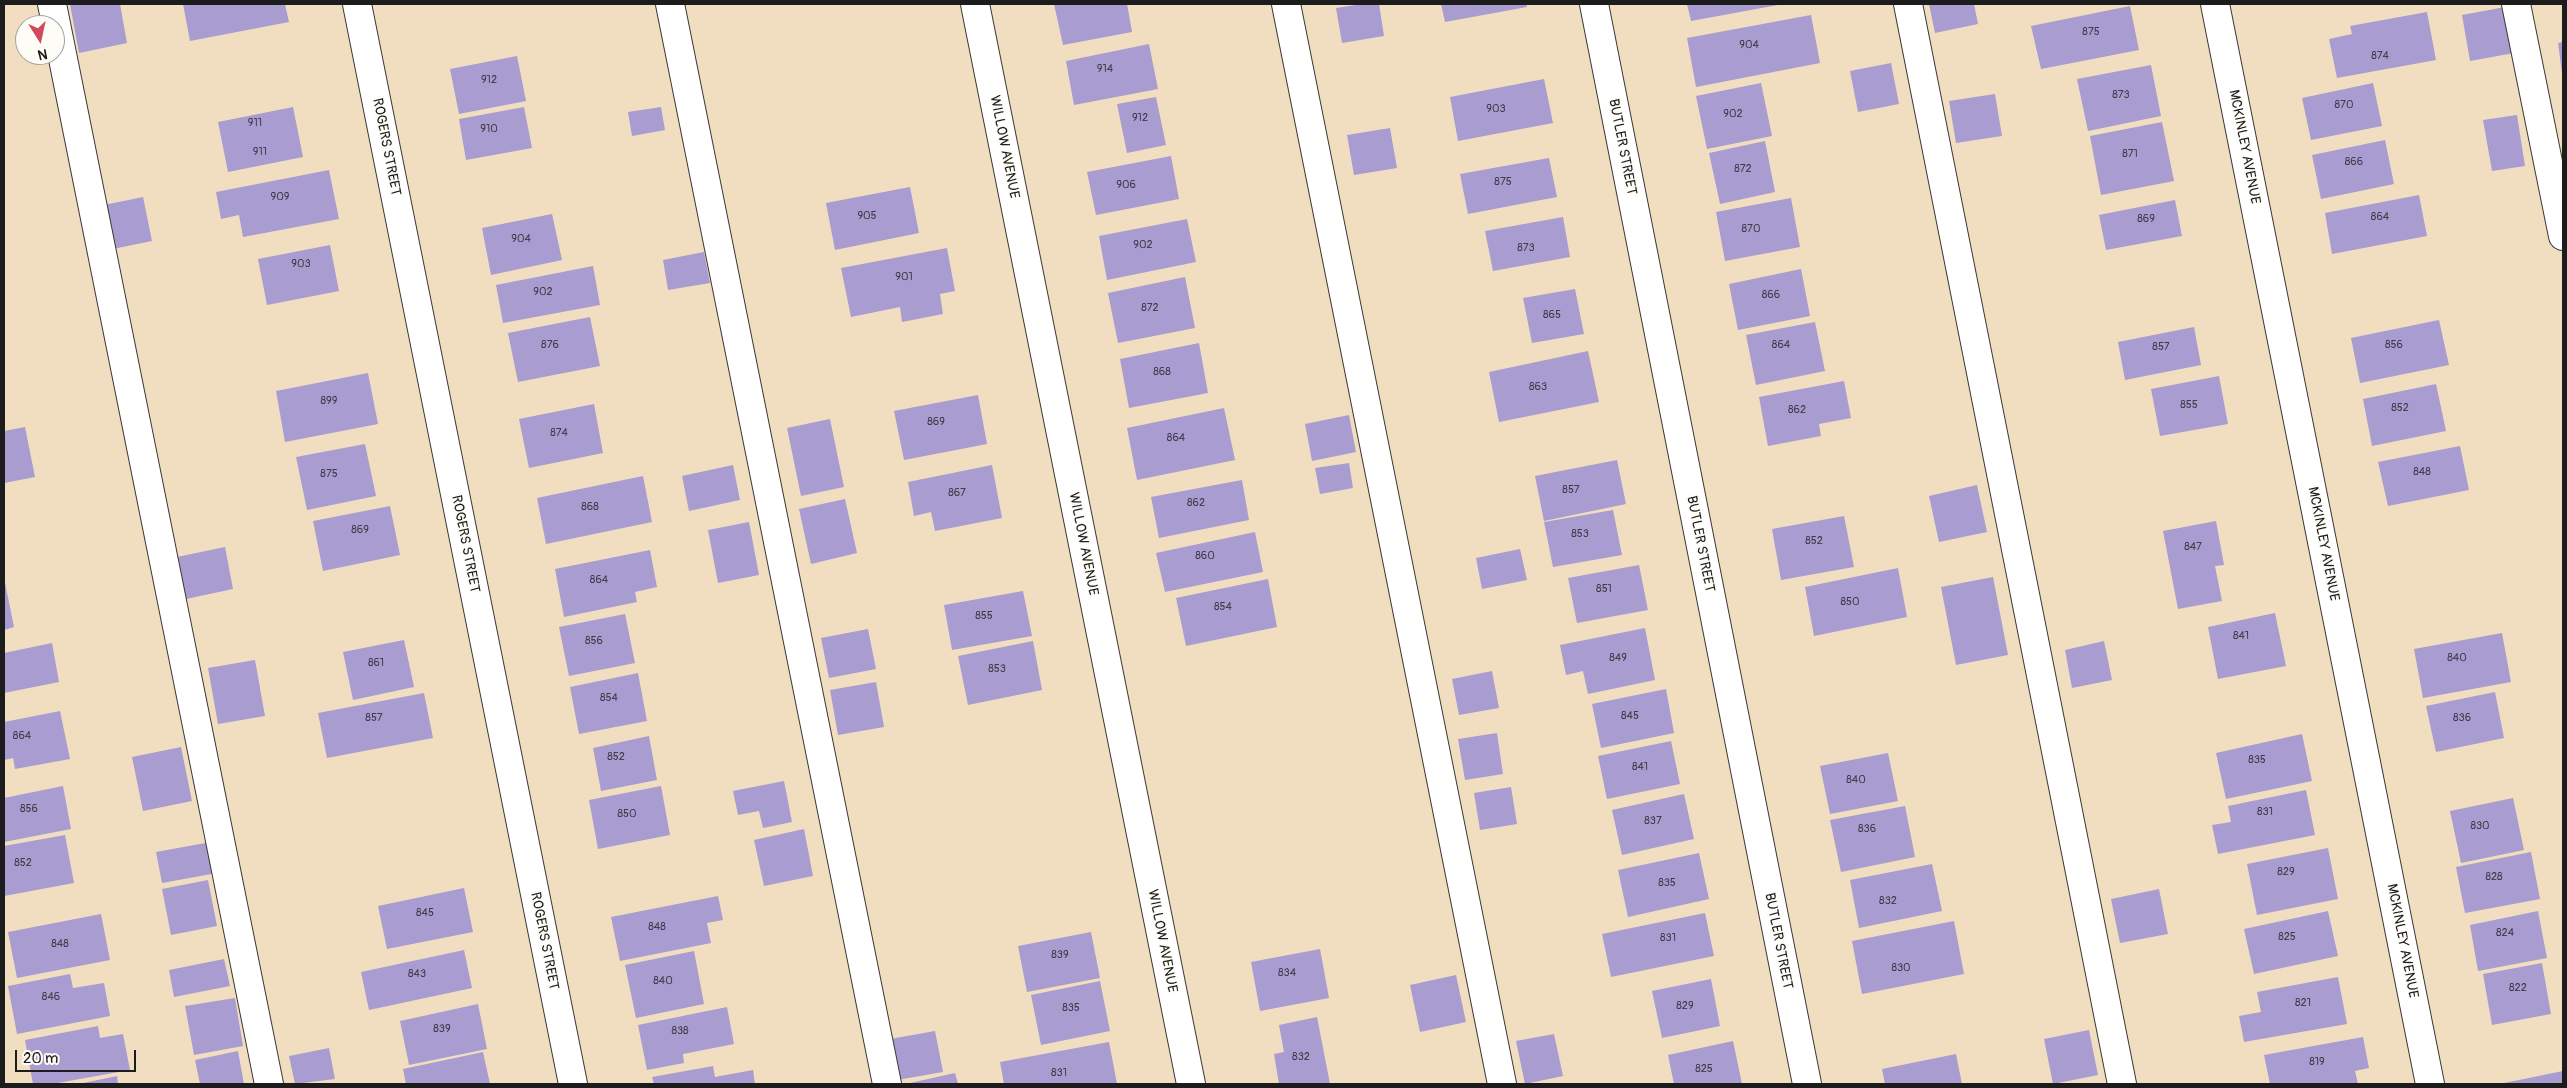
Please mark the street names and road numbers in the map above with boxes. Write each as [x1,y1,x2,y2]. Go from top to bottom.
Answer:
street label: MCKINLEY AVENUE [2225,88,2263,206]
street label: WILLOW AVENUE [986,94,1022,200]
street label: ROGERS STREET [368,97,404,197]
street label: BUTLER STREET [1604,97,1640,197]
street label: MCKINLEY AVENUE [2304,485,2342,603]
street label: WILLOW AVENUE [1065,491,1101,597]
street label: ROGERS STREET [447,494,483,594]
street label: BUTLER STREET [1682,494,1718,594]
street label: MCKINLEY AVENUE [2383,882,2421,1000]
street label: WILLOW AVENUE [1144,888,1180,994]
street label: ROGERS STREET [526,891,562,991]
street label: BUTLER STREET [1760,891,1796,991]

